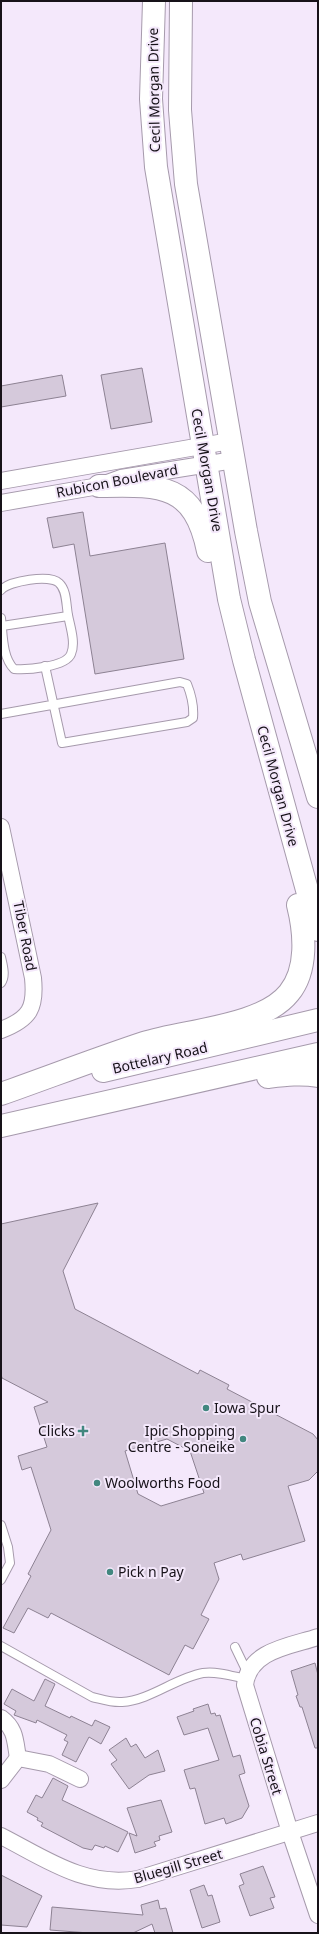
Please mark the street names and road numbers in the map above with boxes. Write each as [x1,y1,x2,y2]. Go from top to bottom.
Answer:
street label: Cecil Morgan Drive [143,27,164,152]
street label: Cecil Morgan Drive [187,407,228,533]
street label: Rubicon Boulevard [54,459,179,502]
street label: Cecil Morgan Drive [253,723,304,849]
street label: Tiber Road [9,899,42,973]
street label: Bottelary Road [110,1037,209,1078]
street label: Cobia Street [246,1715,287,1797]
street label: Bluegill Street [131,1844,224,1887]

